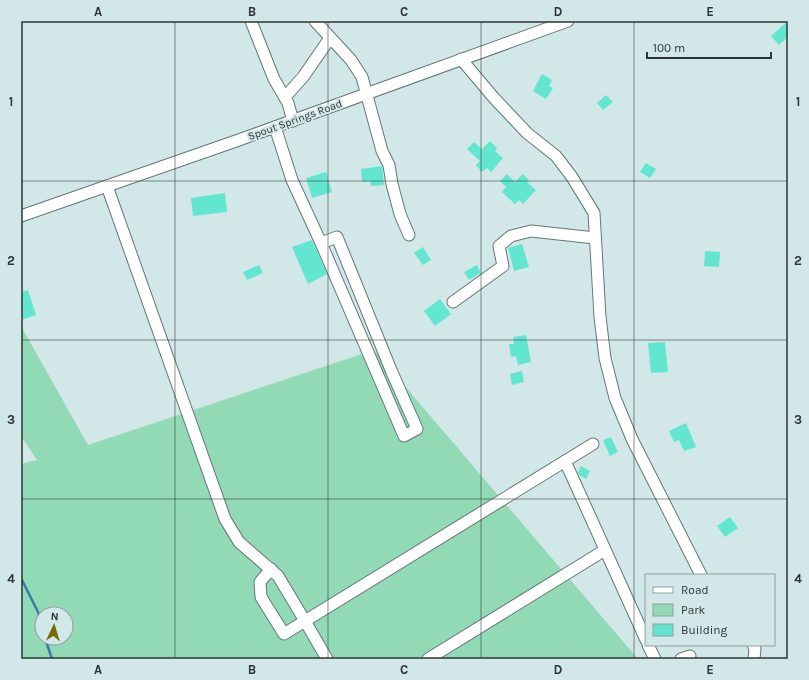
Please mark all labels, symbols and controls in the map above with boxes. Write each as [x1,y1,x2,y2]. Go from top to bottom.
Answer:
text: A [94,4,102,19]
text: B [248,4,256,19]
text: C [400,4,408,19]
text: D [554,4,563,19]
text: E [706,4,714,19]
scale bar [647,34,771,60]
text: 100 m [653,41,685,55]
text: 1 [9,94,13,109]
text: 1 [796,94,800,109]
street label: Spout Springs Road [246,97,344,143]
text: 2 [7,253,15,268]
text: 2 [794,253,802,268]
text: 3 [7,412,15,427]
text: 3 [794,412,802,427]
text: 4 [7,571,15,586]
text: 4 [794,571,802,586]
legend [645,574,775,646]
text: Road [681,583,709,597]
text: Park [681,603,706,617]
north arrow [34,606,74,646]
text: N [50,610,59,623]
text: Building [681,623,728,637]
text: A [94,662,102,677]
text: B [248,662,256,677]
text: C [400,662,408,677]
text: D [554,662,563,677]
text: E [706,662,714,677]

